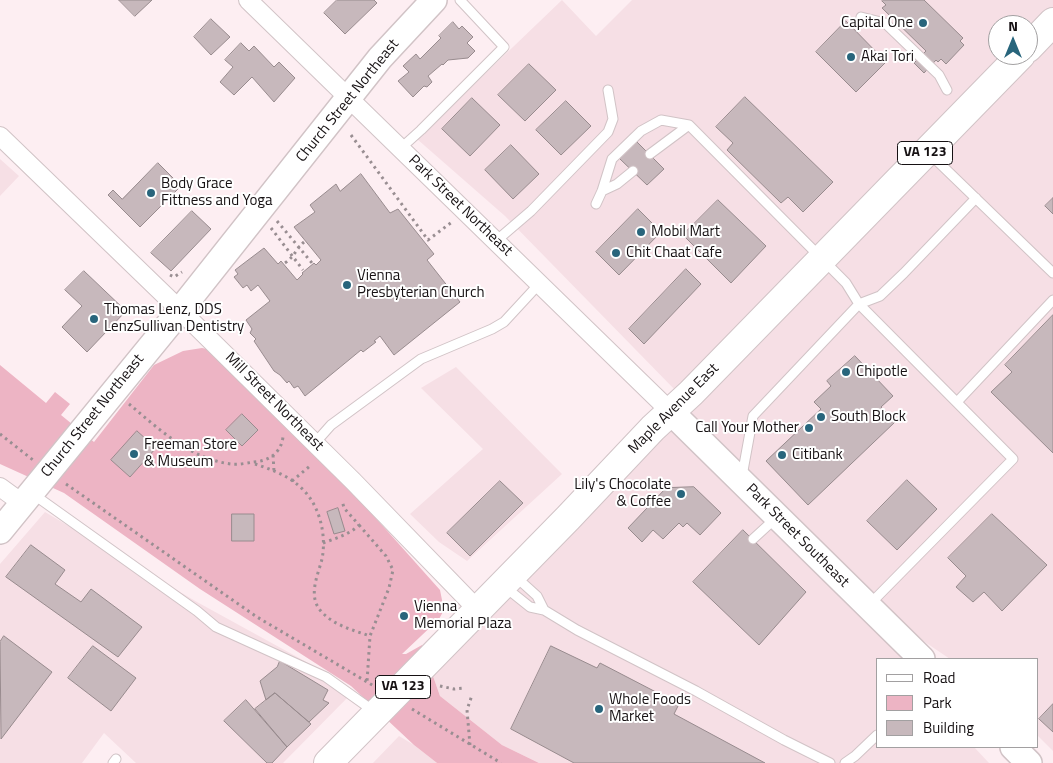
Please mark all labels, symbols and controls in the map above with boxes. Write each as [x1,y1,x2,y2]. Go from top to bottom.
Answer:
place label: Capital One [841,14,913,32]
north arrow [988,15,1038,65]
text: N [1008,15,1018,36]
marker: Capital One [917,17,929,29]
street label: Church Street Northeast [293,36,403,166]
place label: Akai Tori [861,48,914,66]
marker: Akai Tori [845,51,857,63]
road number: VA 123 [898,142,952,164]
street label: Park Street Northeast [404,152,516,260]
place label: Body Grace Fittness and Yoga [161,175,273,210]
marker: Body Grace Fittness and Yoga [145,187,157,199]
place label: Mobil Mart [651,223,720,241]
marker: Mobil Mart [635,226,647,238]
place label: Chit Chaat Cafe [626,244,722,262]
marker: Chit Chaat Cafe [610,247,622,259]
place label: Vienna Presbyterian Church [357,267,484,302]
marker: Vienna Presbyterian Church [341,279,353,291]
place label: Thomas Lenz, DDS LenzSullivan Dentistry [104,301,244,336]
marker: Thomas Lenz, DDS LenzSullivan Dentistry [88,313,100,325]
street label: Mill Street Northeast [221,349,327,455]
street label: Church Street Northeast [38,351,148,481]
street label: Maple Avenue East [625,360,723,458]
place label: Chipotle [856,363,908,381]
marker: Chipotle [840,366,852,378]
place label: South Block [831,408,906,426]
marker: South Block [815,411,827,423]
place label: Call Your Mother [695,419,799,437]
marker: Call Your Mother [803,422,815,434]
place label: Freeman Store & Museum [144,436,237,471]
place label: Citibank [792,446,843,464]
marker: Freeman Store & Museum [128,448,140,460]
marker: Citibank [776,449,788,461]
place label: Lily's Chocolate & Coffee [574,476,671,511]
street label: Park Street Southeast [742,481,852,591]
marker: Lily's Chocolate & Coffee [675,488,687,500]
place label: Vienna Memorial Plaza [414,598,512,633]
marker: Vienna Memorial Plaza [398,610,410,622]
legend [876,658,1038,748]
text: Road [923,666,955,689]
road number: VA 123 [376,676,430,699]
place label: Whole Foods Market [609,691,691,726]
text: Park [923,691,952,714]
marker: Whole Foods Market [593,703,605,715]
text: Building [923,716,974,739]

